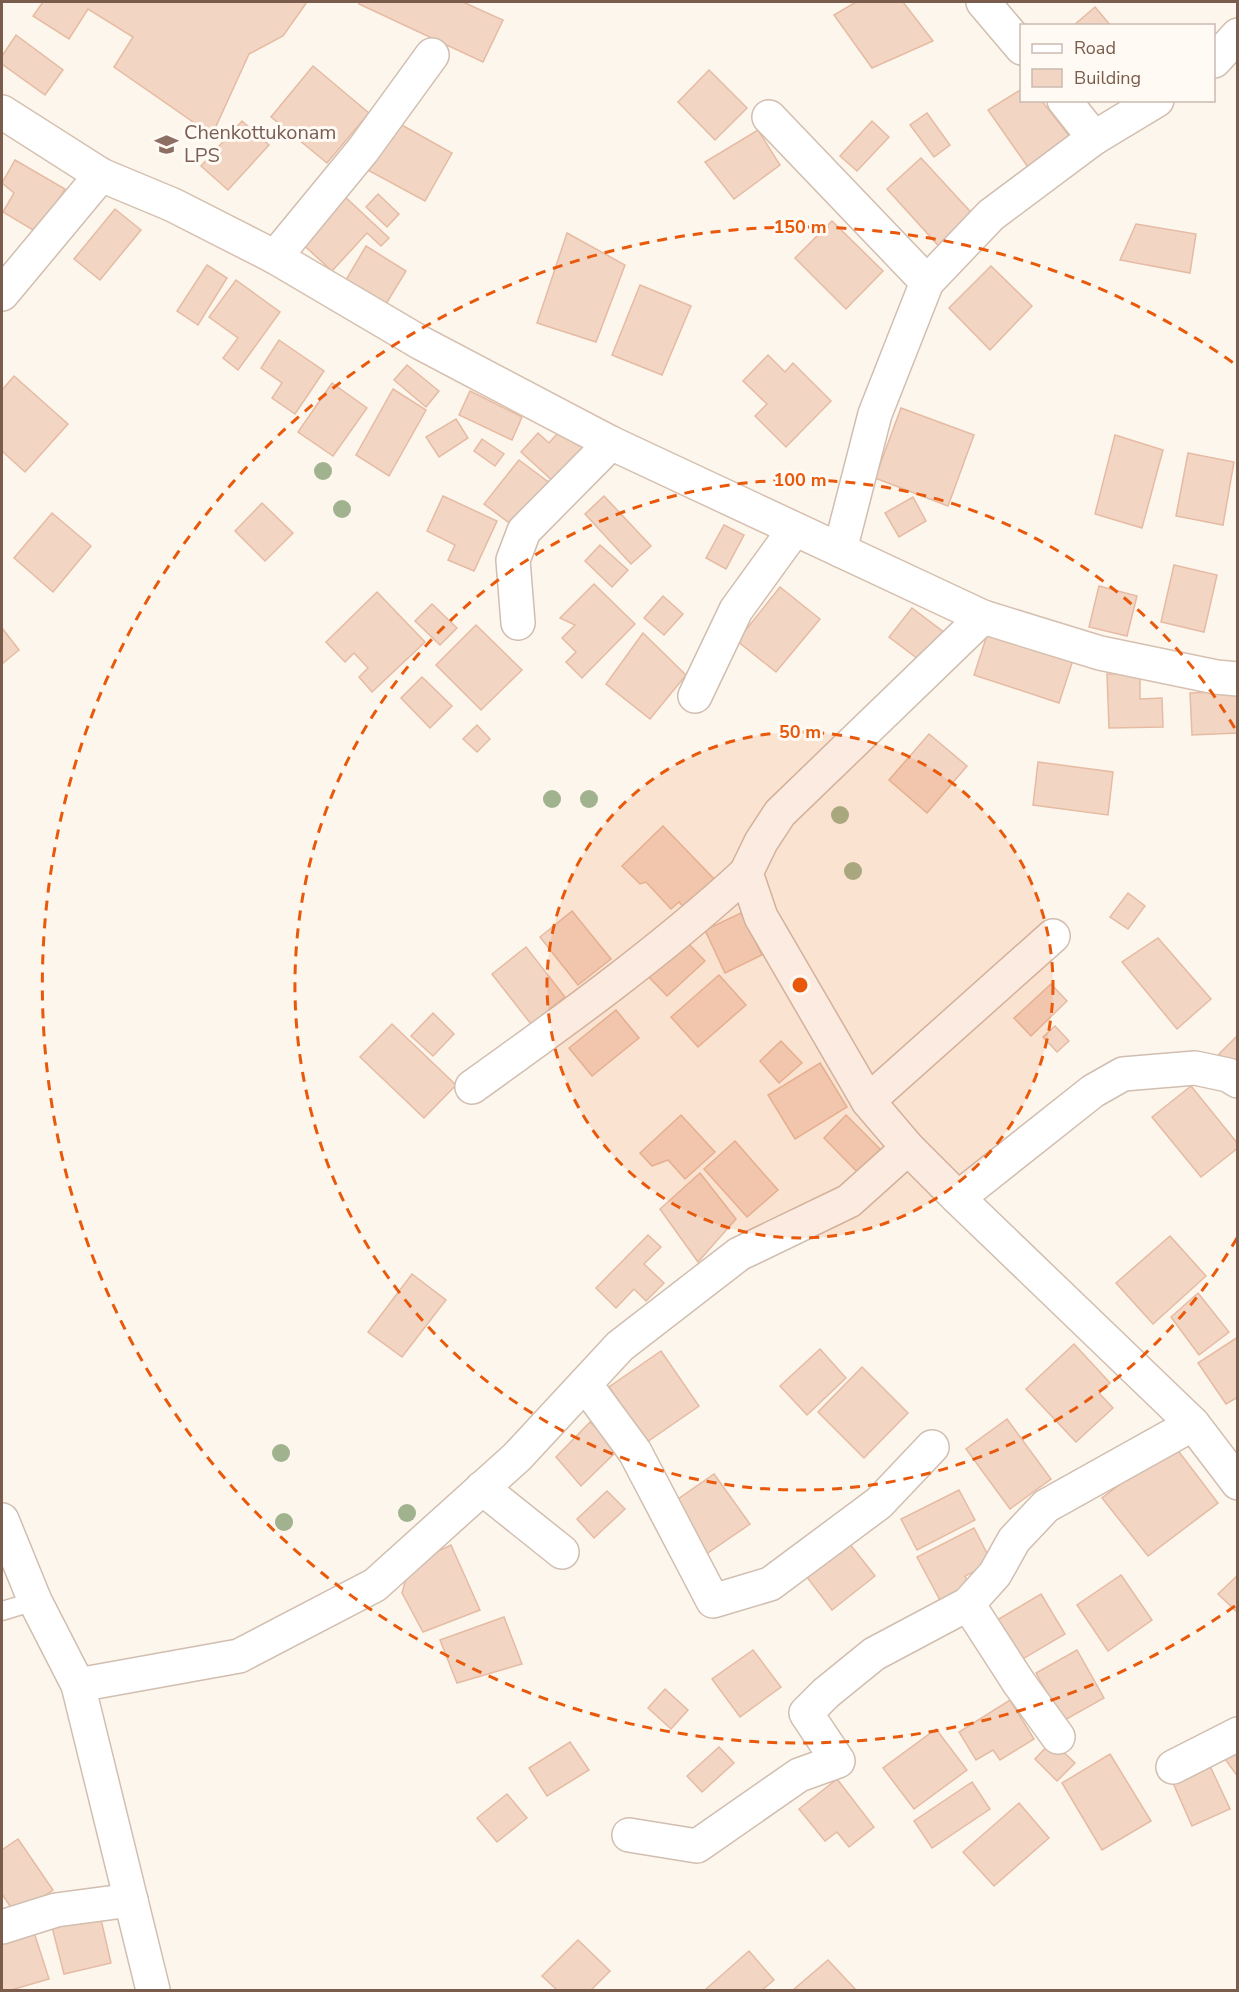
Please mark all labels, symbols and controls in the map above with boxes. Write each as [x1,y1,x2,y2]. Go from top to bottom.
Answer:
legend [1020,24,1215,102]
text: Road [1074,36,1116,60]
text: Building [1074,66,1141,90]
place label: Chenkottukonam LPS [184,119,337,169]
school or university icon: Chenkottukonam LPS [153,131,179,157]
text: 150 m [773,215,827,239]
text: 100 m [773,468,827,492]
text: 50 m [779,720,821,744]
centre of rings [790,975,810,995]

